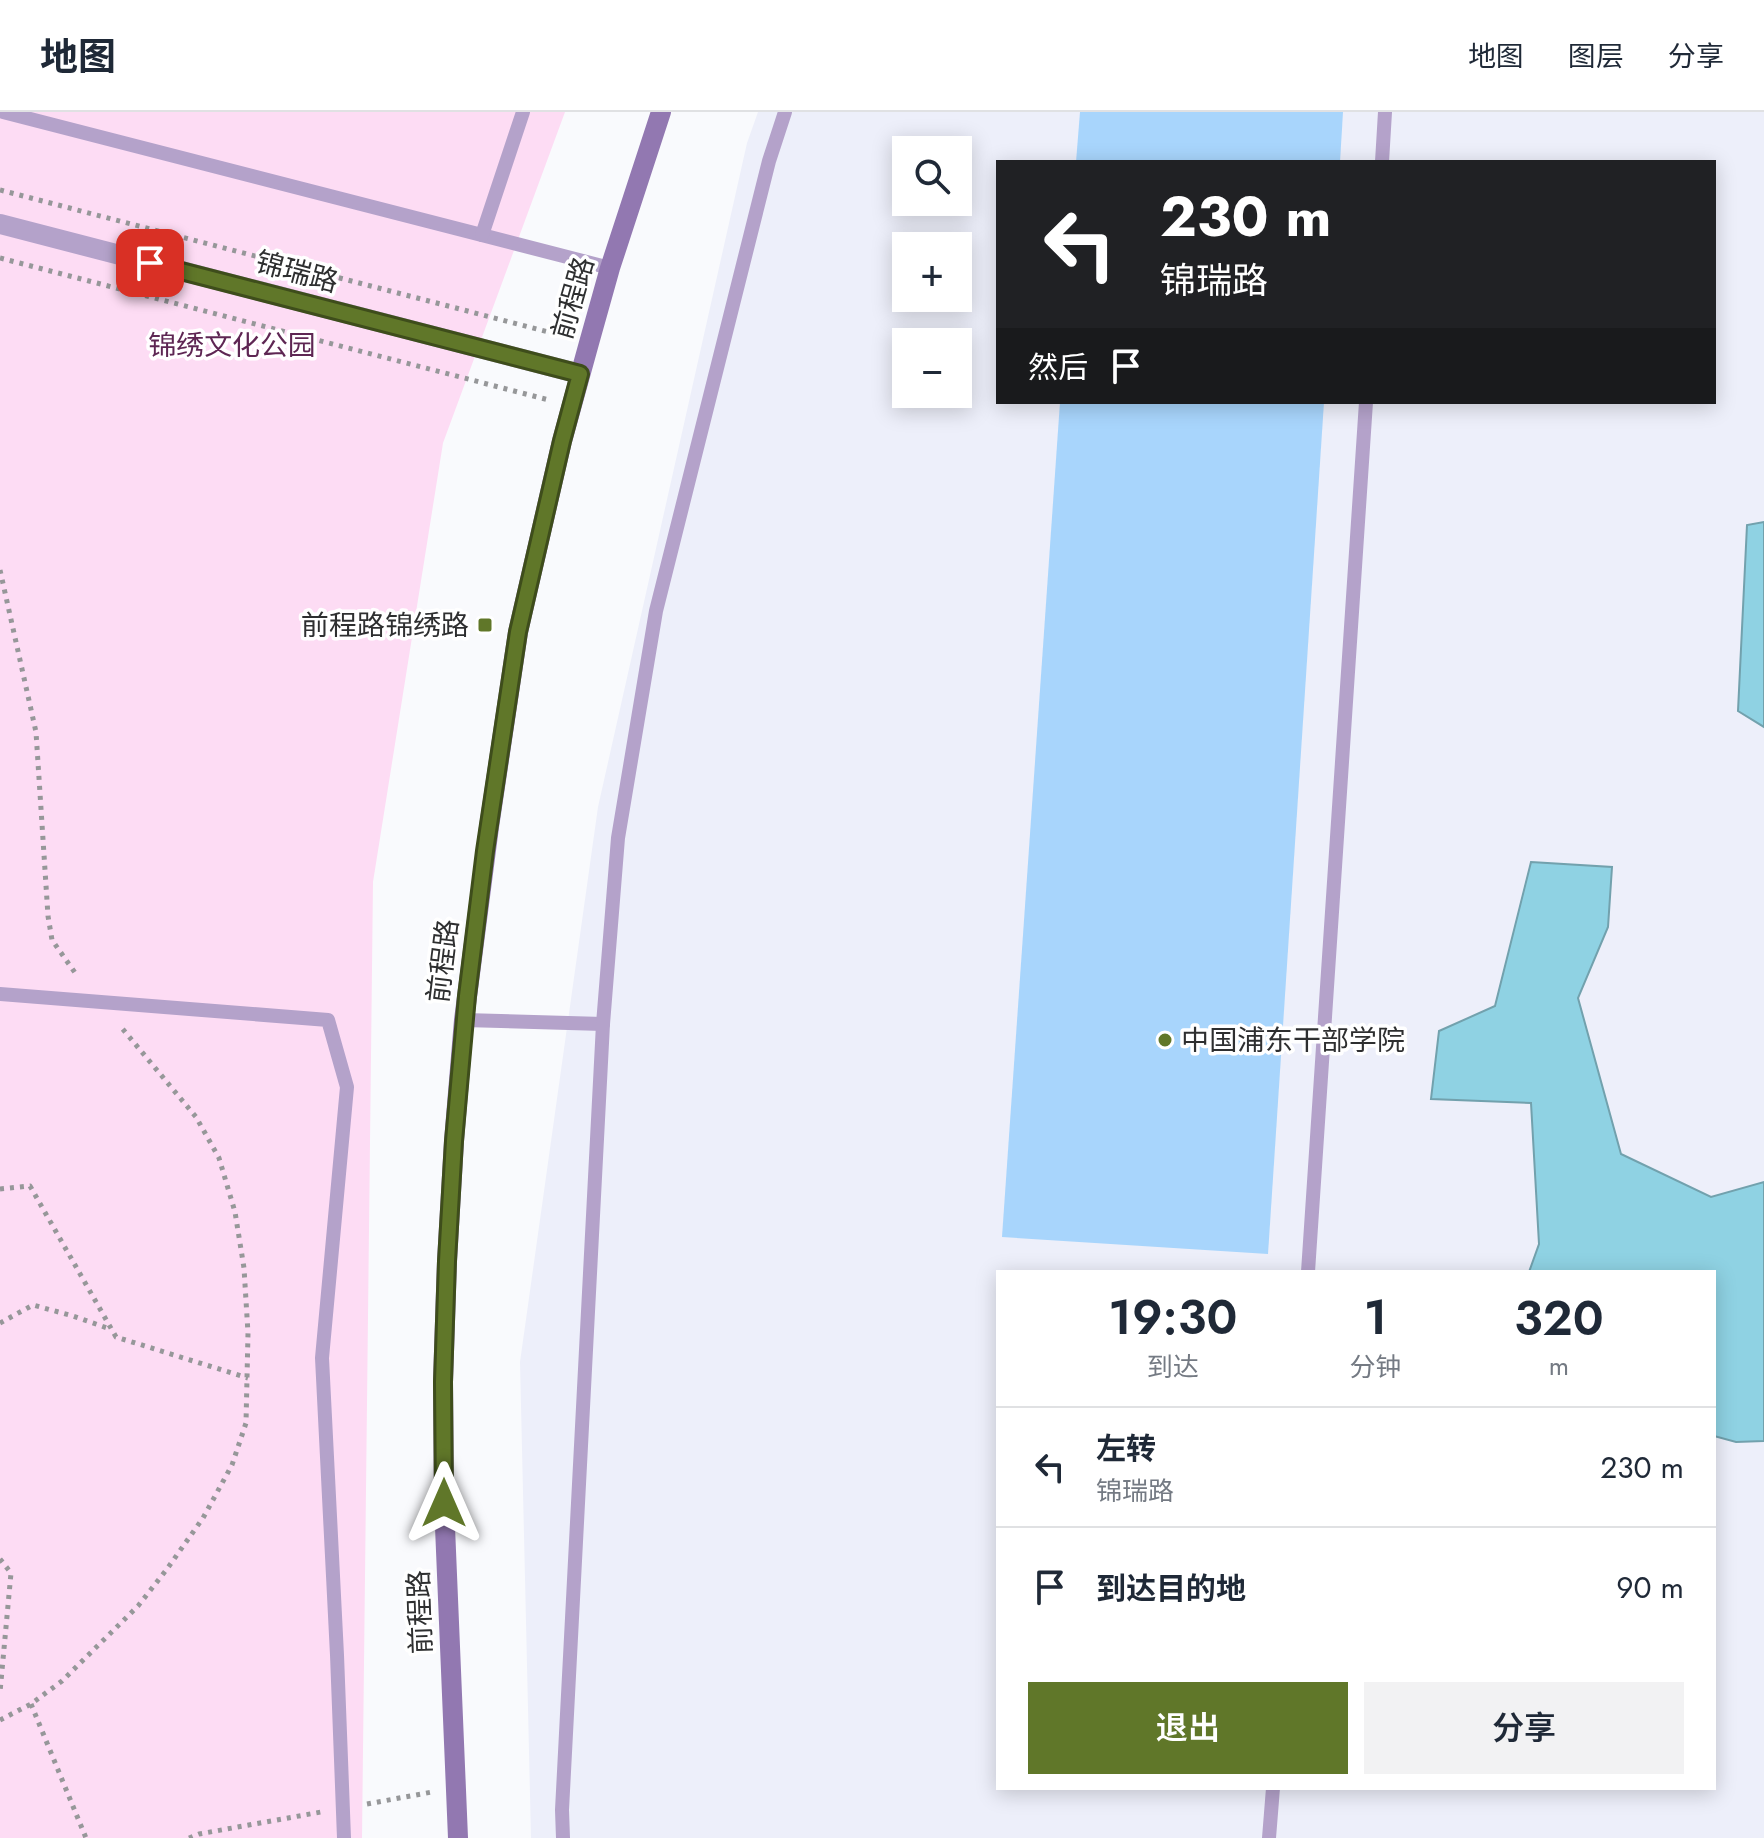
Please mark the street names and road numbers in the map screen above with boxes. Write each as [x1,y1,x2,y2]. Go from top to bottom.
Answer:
street label: 锦瑞路 [251,241,343,303]
street label: 前程路 [542,252,604,344]
street label: 前程路 [418,917,468,1005]
street label: 前程路 [398,1569,442,1655]

